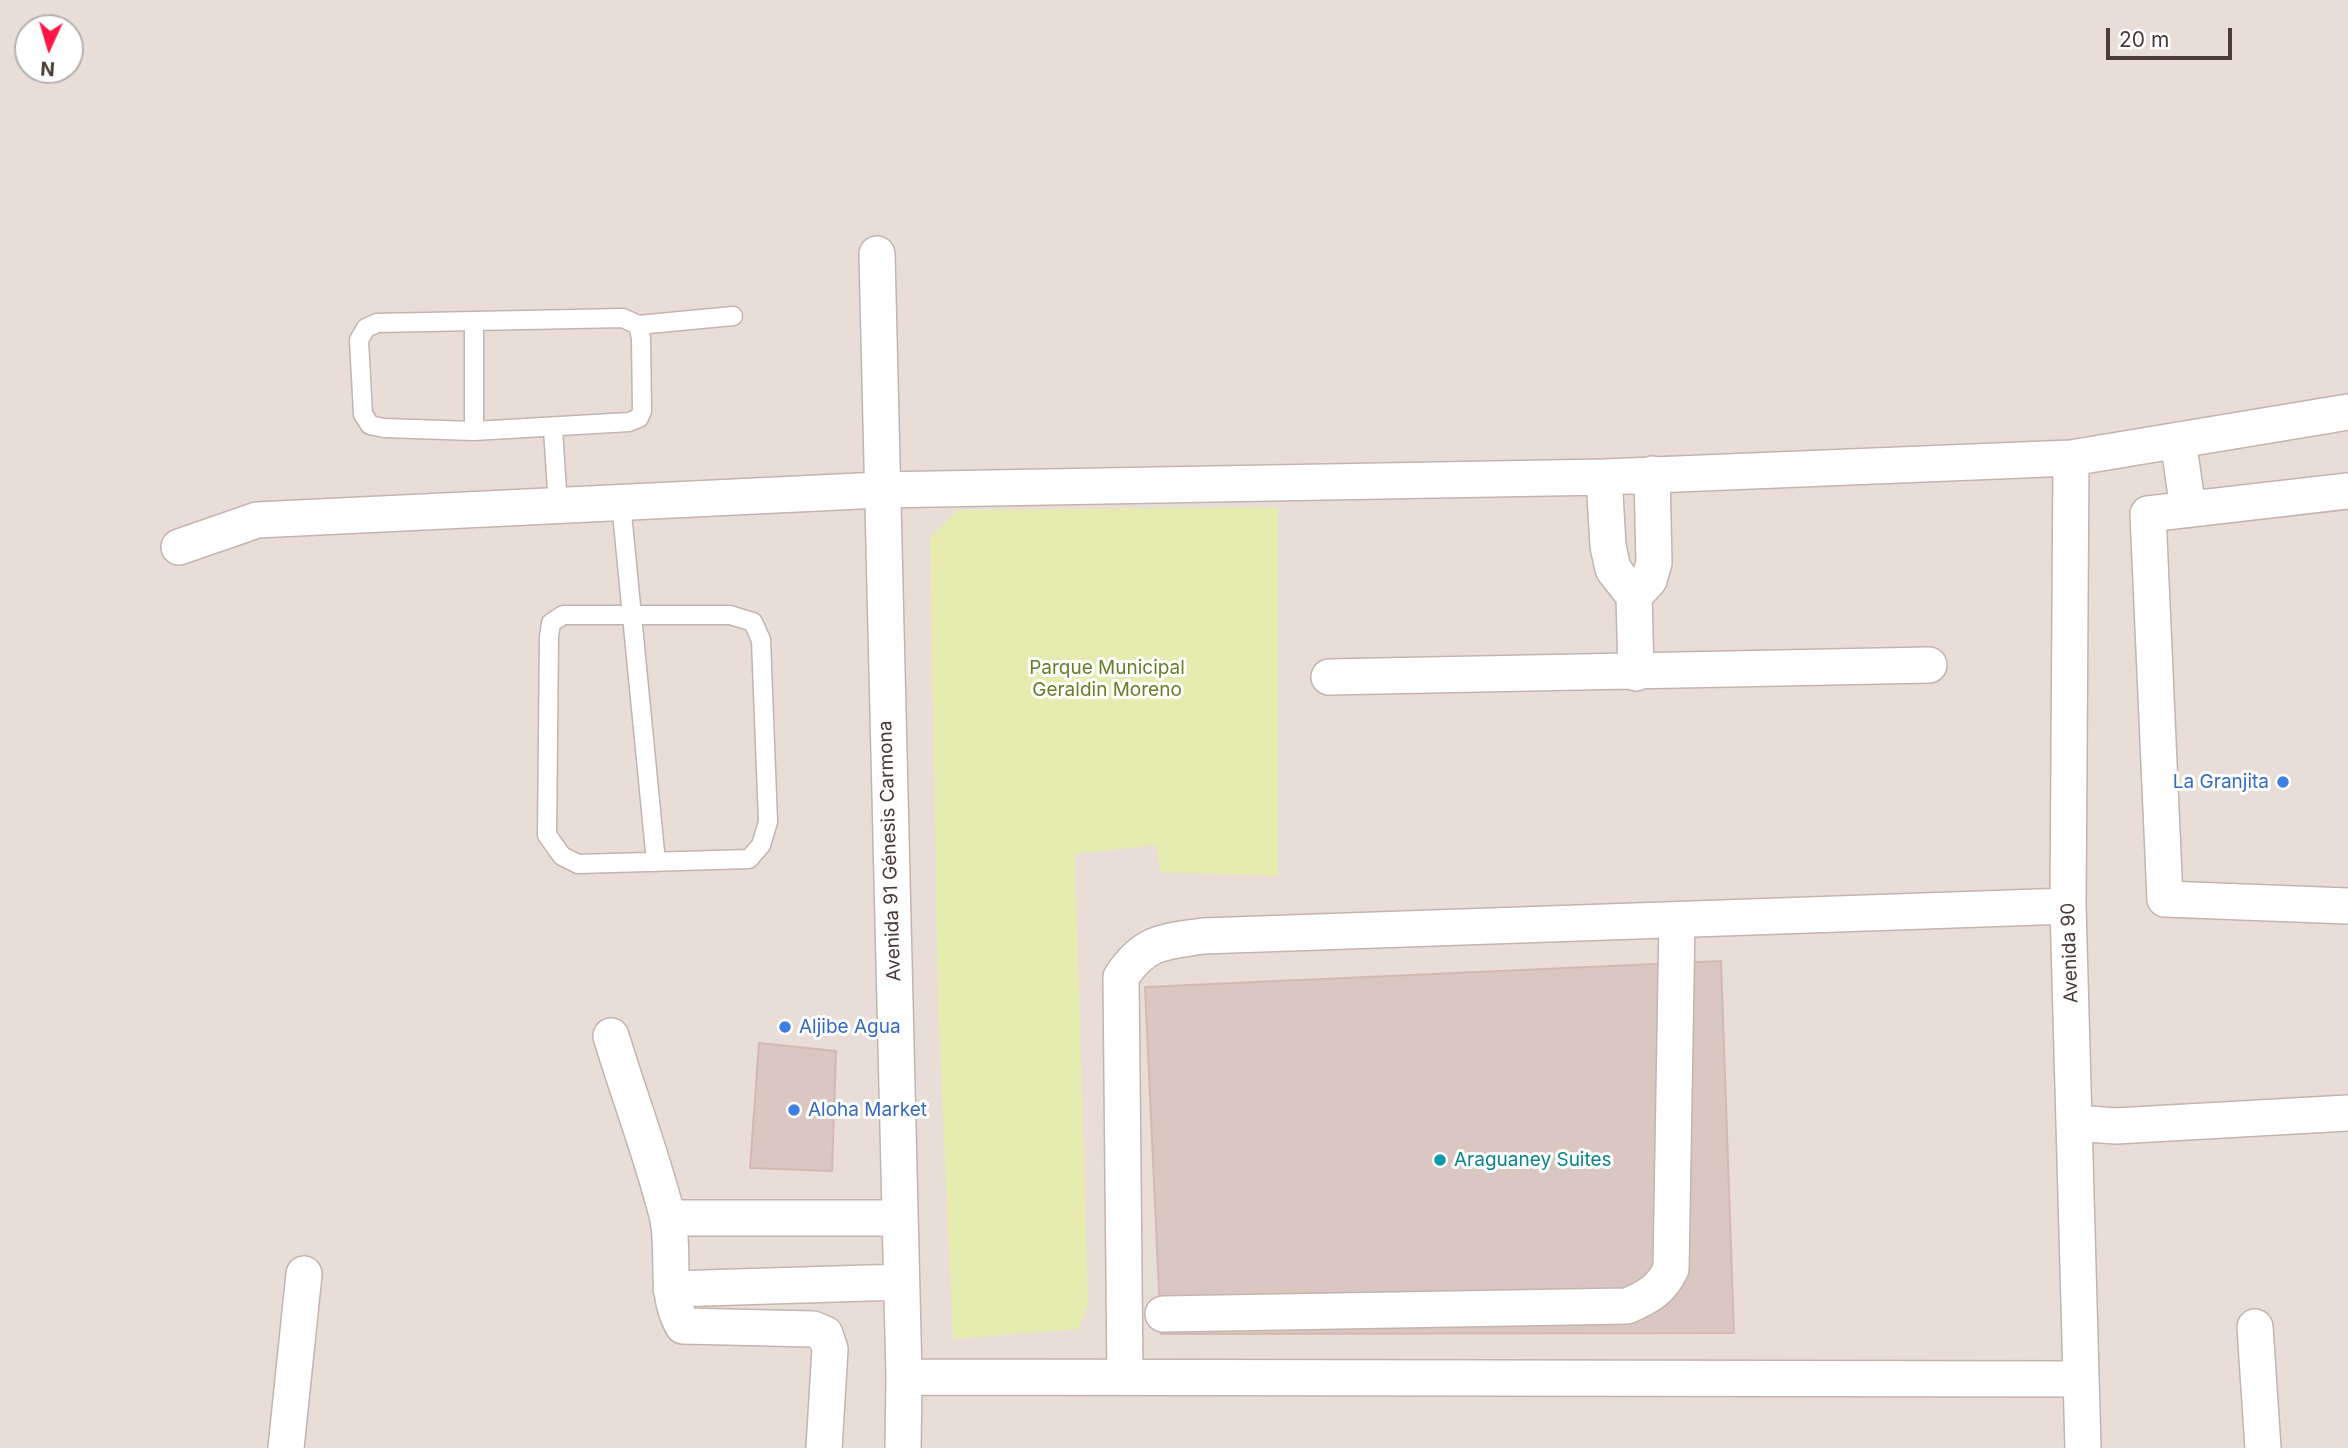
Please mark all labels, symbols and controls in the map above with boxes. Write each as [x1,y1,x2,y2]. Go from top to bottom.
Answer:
north arrow [14,14,84,84]
scale bar [2110,14,2236,58]
text: 20 m [2119,27,2169,52]
text: N [40,56,56,80]
park label: Parque Municipal Geraldin Moreno [1029,657,1185,701]
street label: Avenida 91 Génesis Carmona [874,720,906,982]
place label: La Granjita [2173,771,2269,793]
marker: La Granjita [2275,774,2291,790]
street label: Avenida 90 [2057,902,2083,1004]
place label: Aljibe Agua [799,1016,901,1038]
marker: Aljibe Agua [777,1019,793,1035]
place label: Aloha Market [808,1099,927,1121]
marker: Aloha Market [786,1102,802,1118]
place label: Araguaney Suites [1454,1149,1612,1171]
marker: Araguaney Suites [1432,1152,1448,1168]

